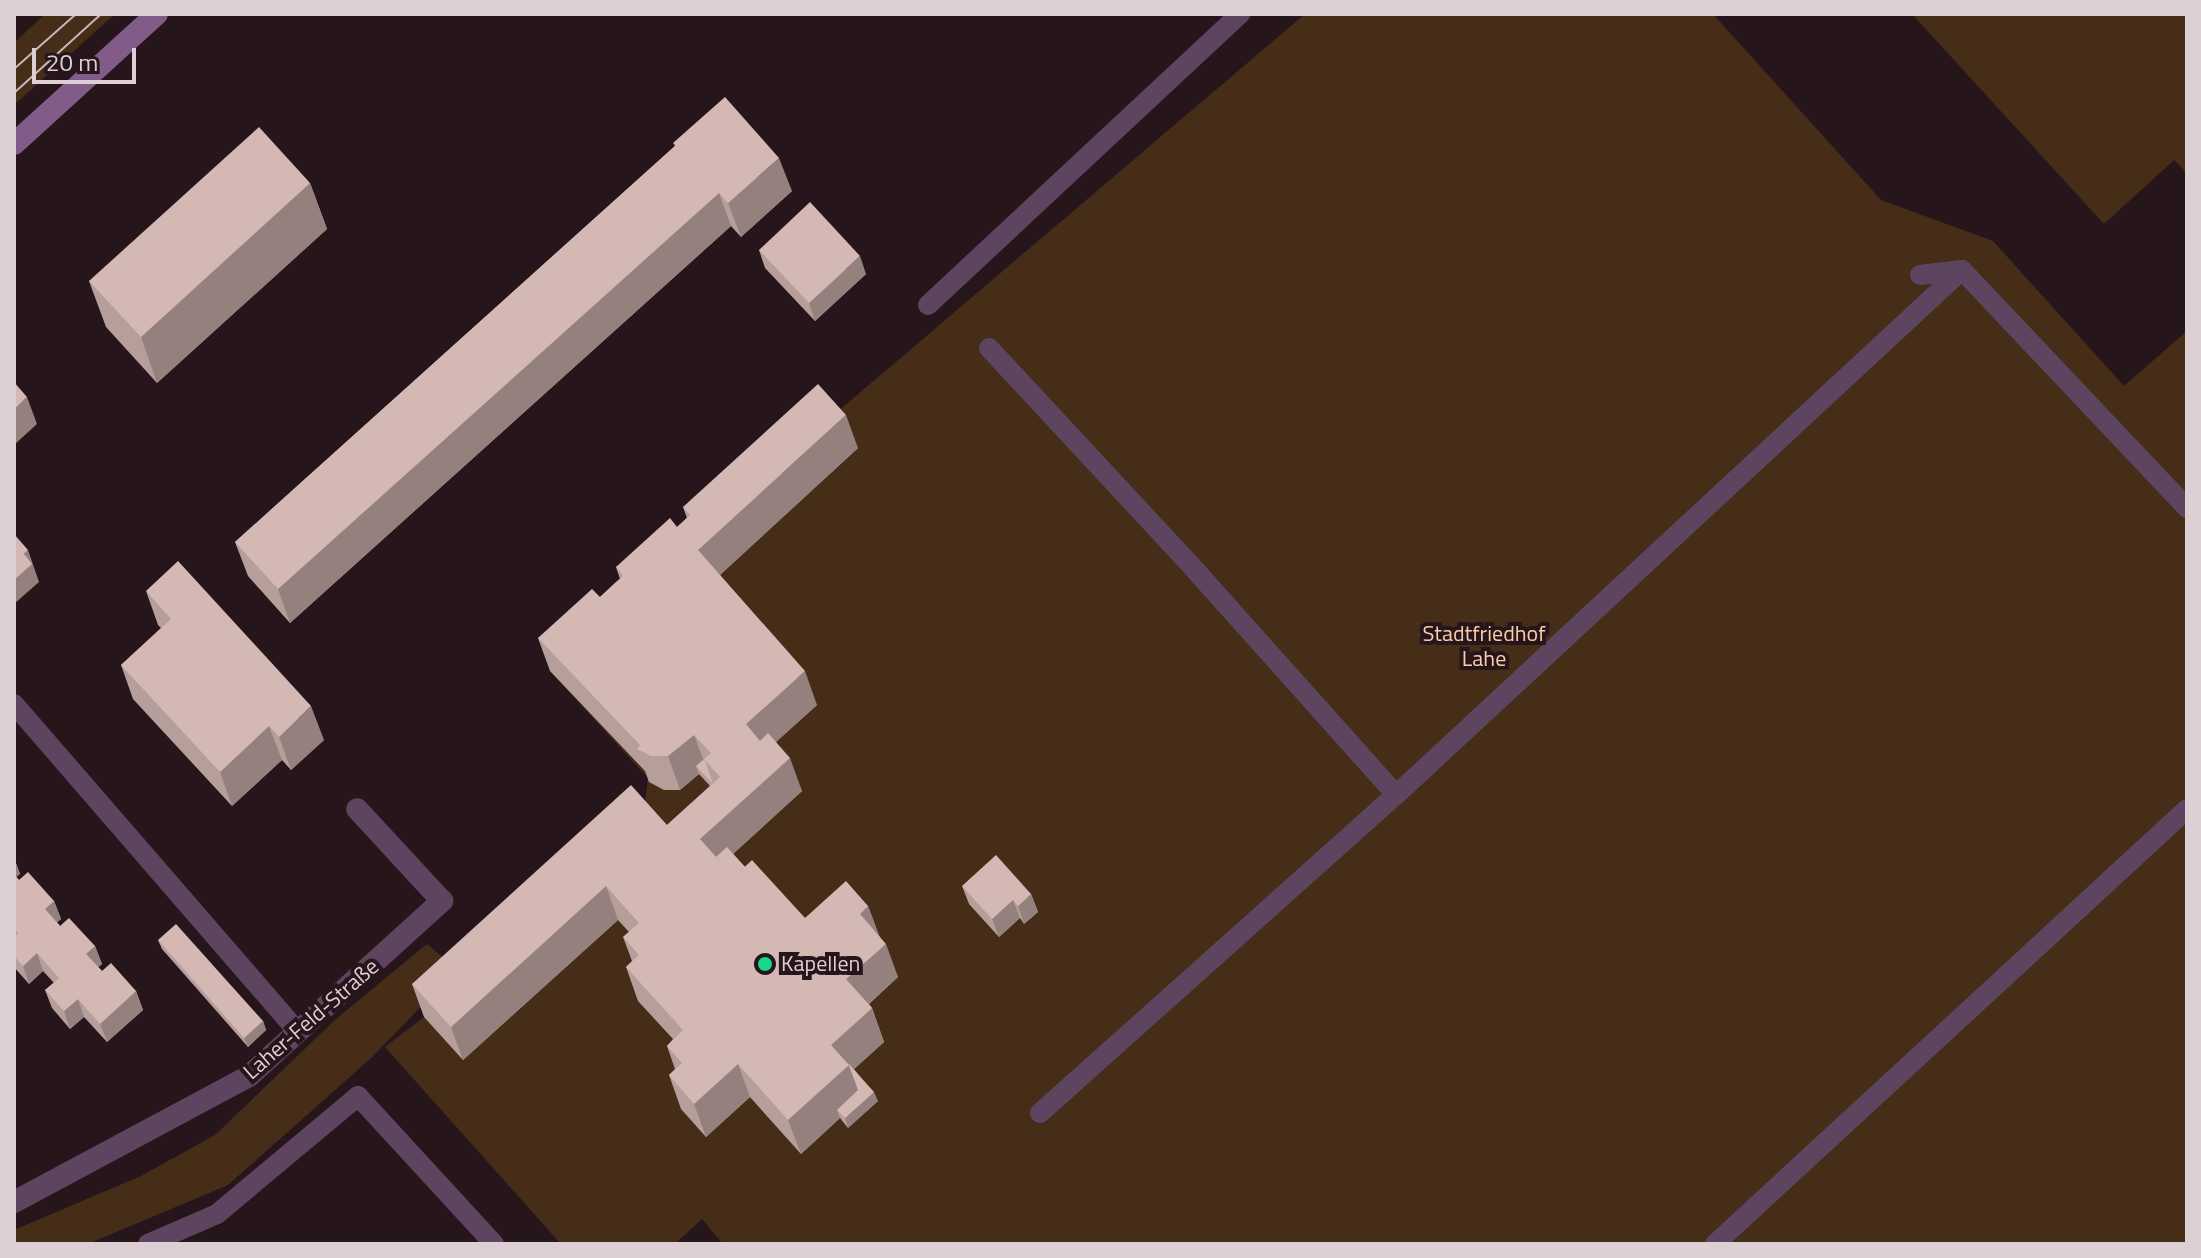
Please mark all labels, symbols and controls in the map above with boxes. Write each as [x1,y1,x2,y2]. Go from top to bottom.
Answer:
scale bar [36,32,140,82]
text: 20 m [46,44,98,80]
park label: Stadtfriedhof Lahe [1422,620,1546,672]
place label: Kapellen [781,951,860,977]
street label: Laher-Feld-Straße [238,953,384,1085]
marker: Kapellen [756,955,774,973]

